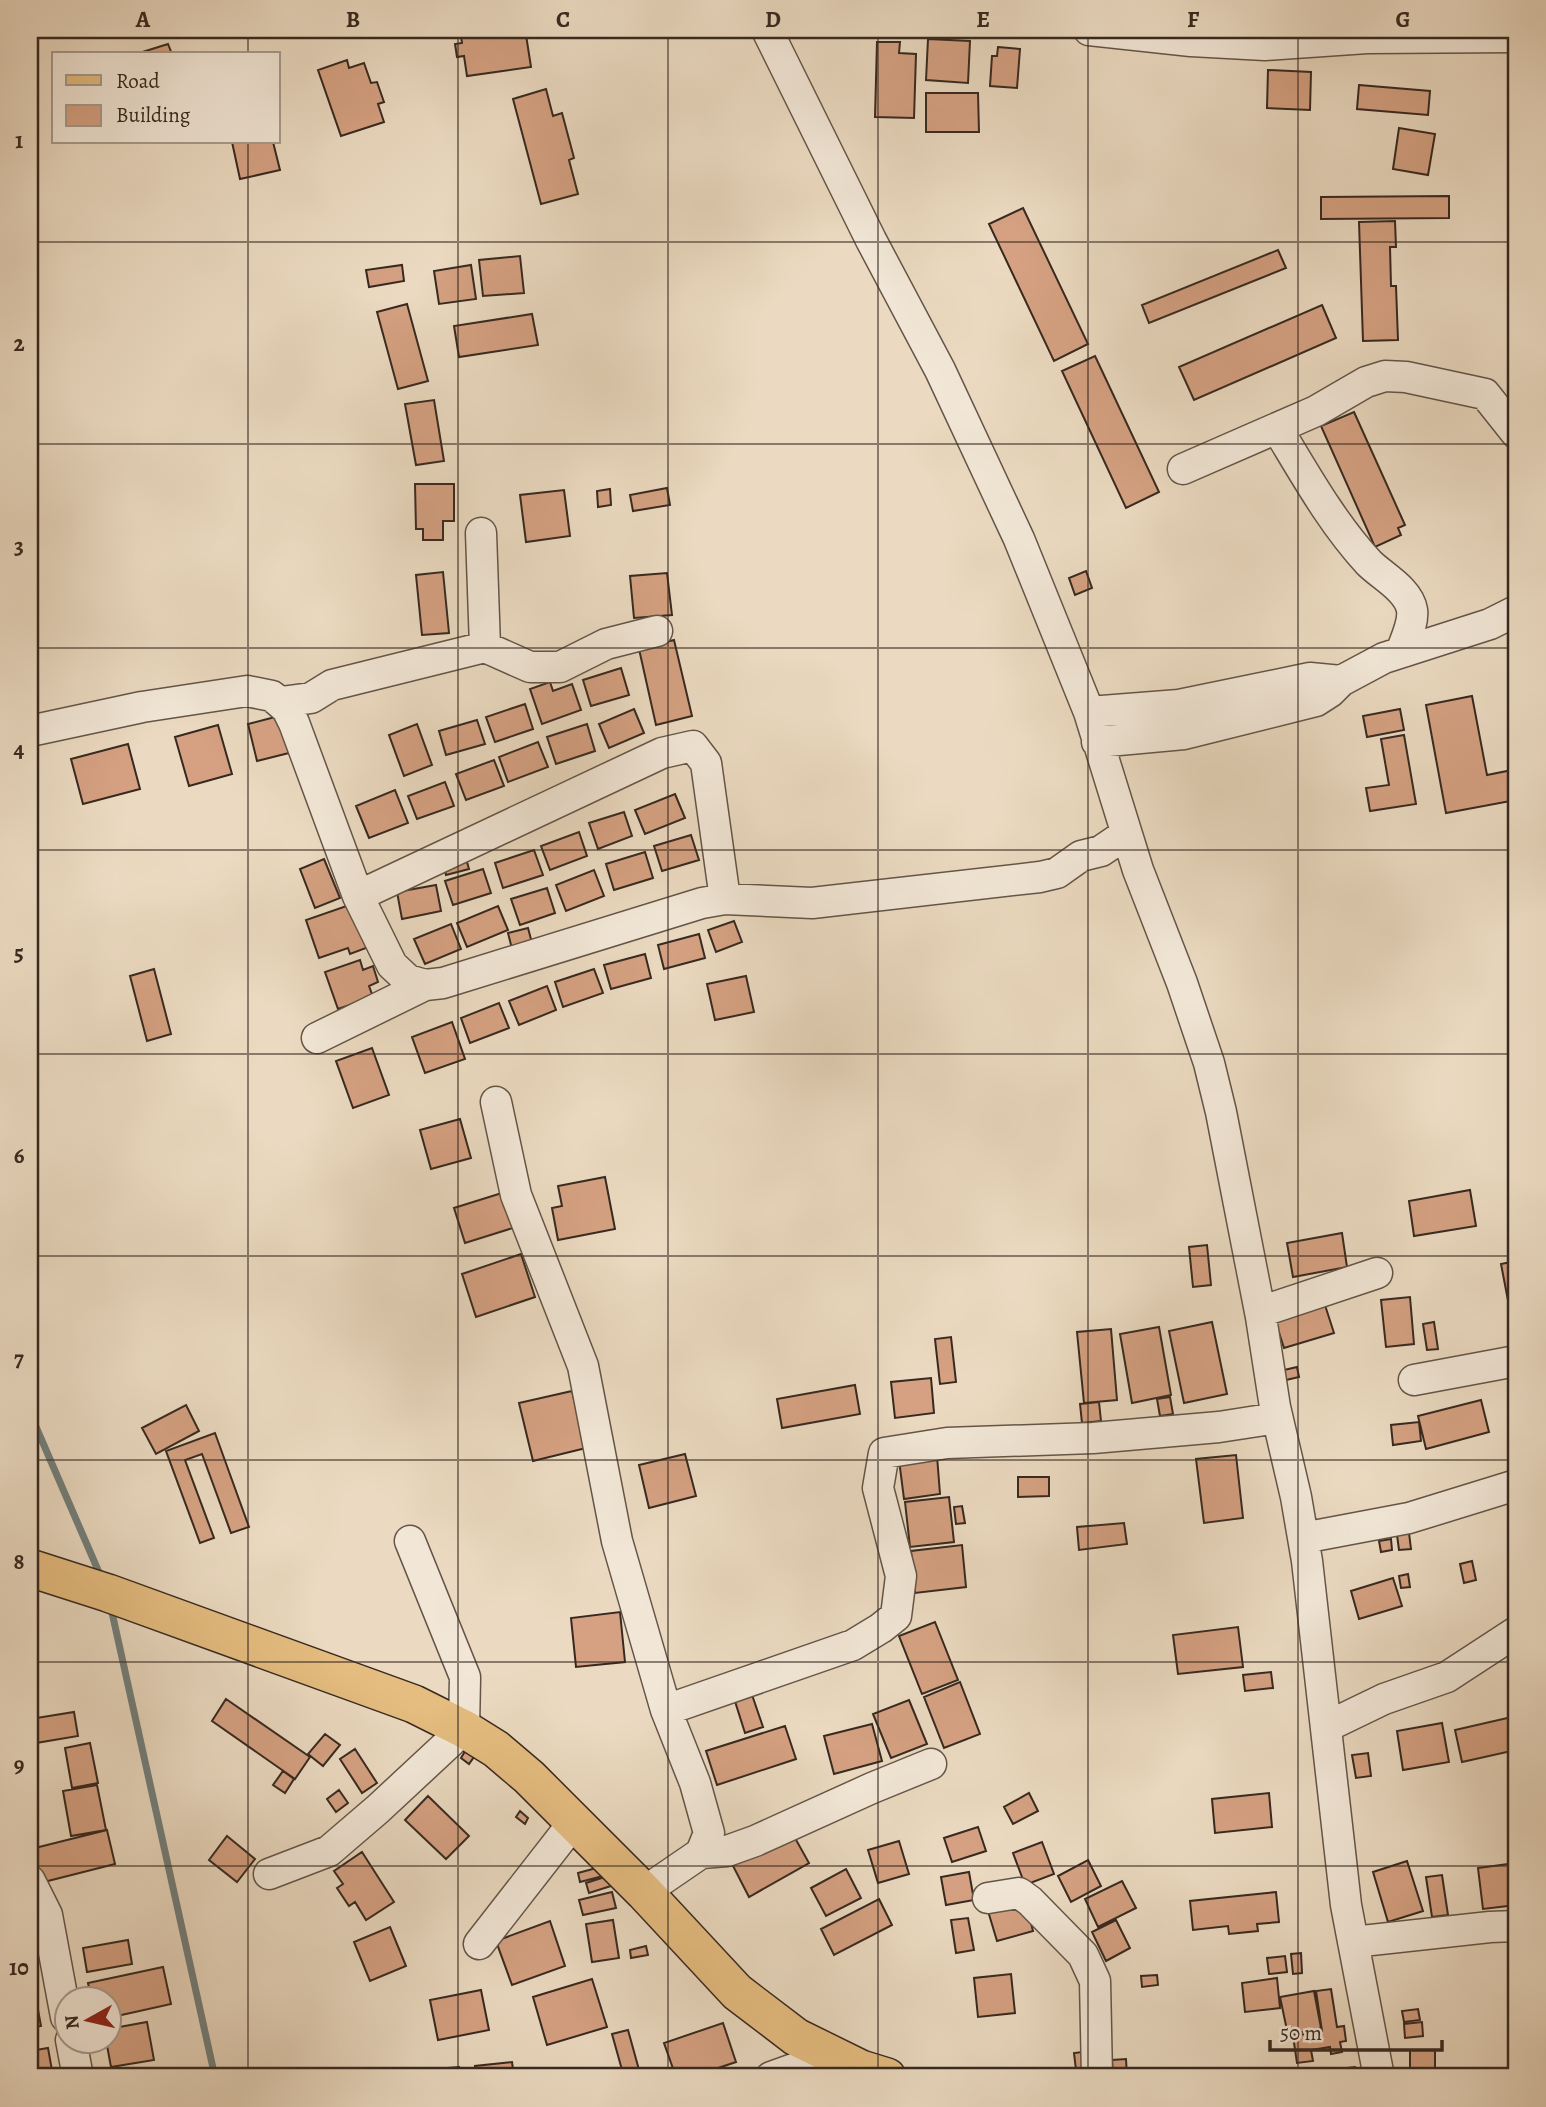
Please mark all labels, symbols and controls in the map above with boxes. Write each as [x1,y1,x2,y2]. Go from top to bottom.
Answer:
text: A [135,4,151,35]
text: B [346,4,360,35]
text: C [556,4,570,35]
text: D [765,4,781,35]
text: E [976,4,990,35]
text: F [1187,4,1200,35]
text: G [1395,4,1411,35]
legend [52,52,280,144]
text: Road [116,67,160,95]
text: Building [116,101,191,129]
text: 1 [15,125,23,156]
text: 2 [13,328,25,359]
text: 3 [14,531,24,562]
text: 4 [14,734,25,765]
text: 5 [14,937,24,968]
text: 6 [14,1140,25,1171]
text: 7 [14,1343,24,1374]
text: 8 [13,1546,25,1577]
text: 9 [14,1749,24,1780]
text: 10 [9,1952,29,1983]
north arrow [52,1984,122,2054]
scale bar [1270,2009,1441,2053]
text: N [58,2013,86,2031]
text: 50 m [1280,2019,1322,2047]

